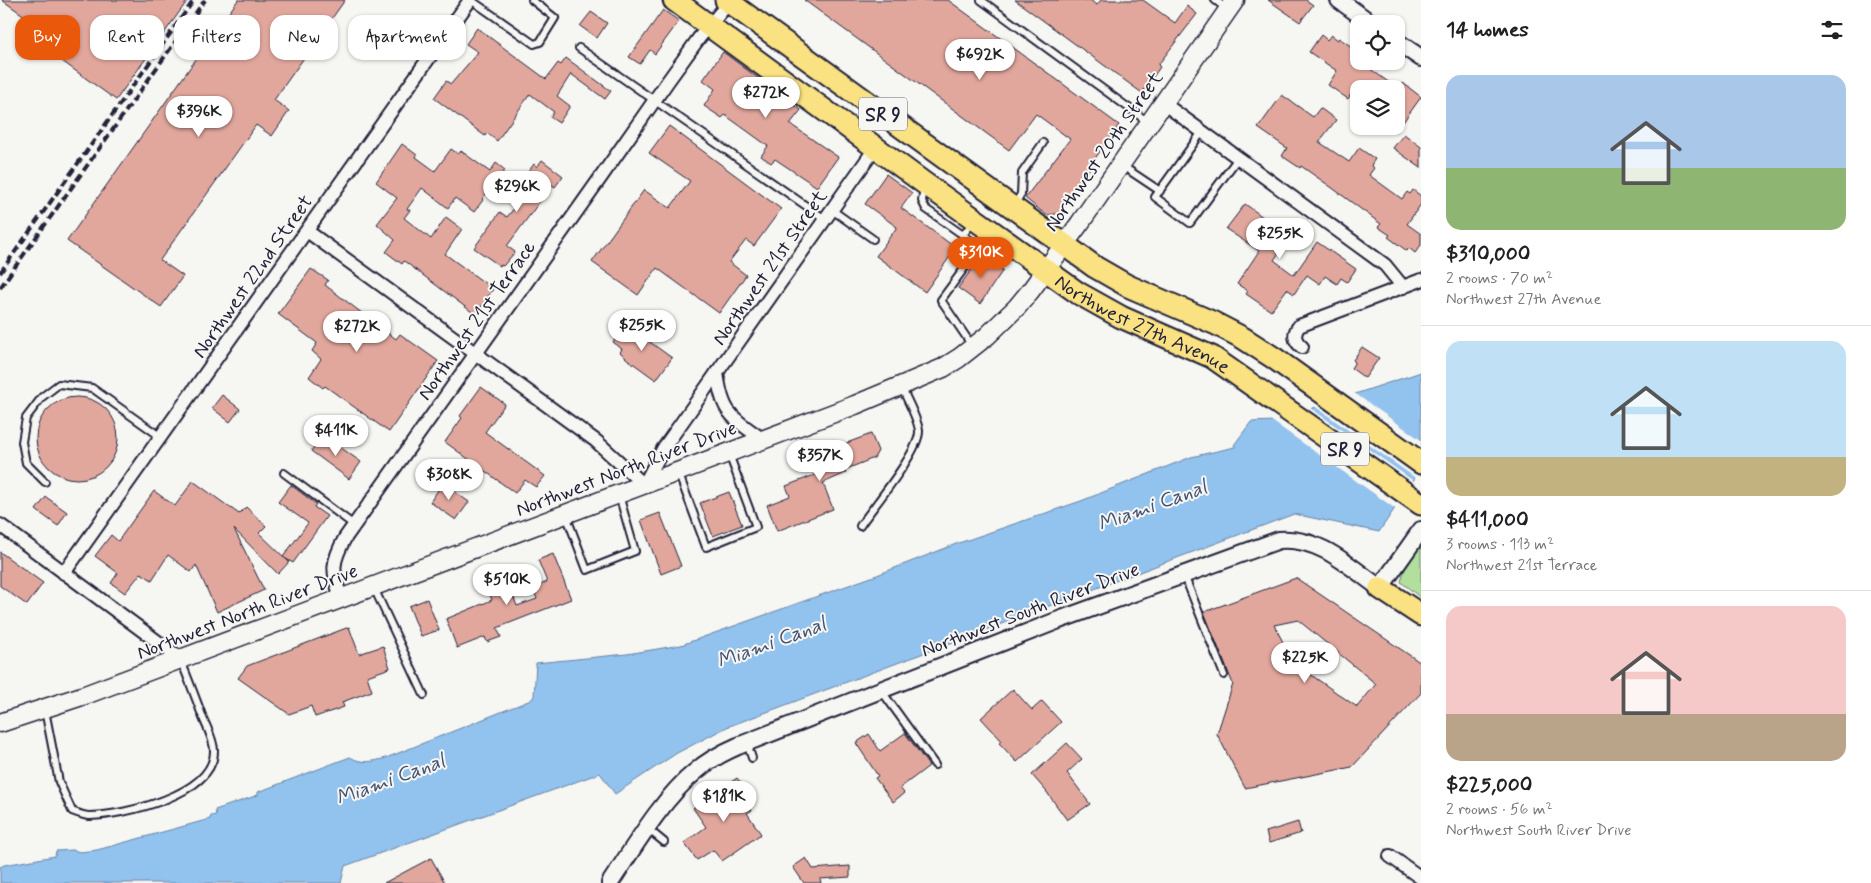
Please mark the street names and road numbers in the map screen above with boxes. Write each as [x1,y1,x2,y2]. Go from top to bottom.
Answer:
street label: Northwest 20th Street [1039,66,1170,237]
road number: SR 9 [859,98,907,130]
street label: Northwest 21st Street [706,184,834,351]
street label: Northwest 22nd Street [187,190,320,364]
street label: Northwest 21st Terrace [412,236,543,406]
street label: Northwest 27th Avenue [1049,269,1236,381]
street label: Northwest North River Drive [512,415,741,524]
road number: SR 9 [1321,432,1369,466]
street label: Northwest South River Drive [917,556,1144,665]
street label: Northwest North River Drive [133,558,362,667]

